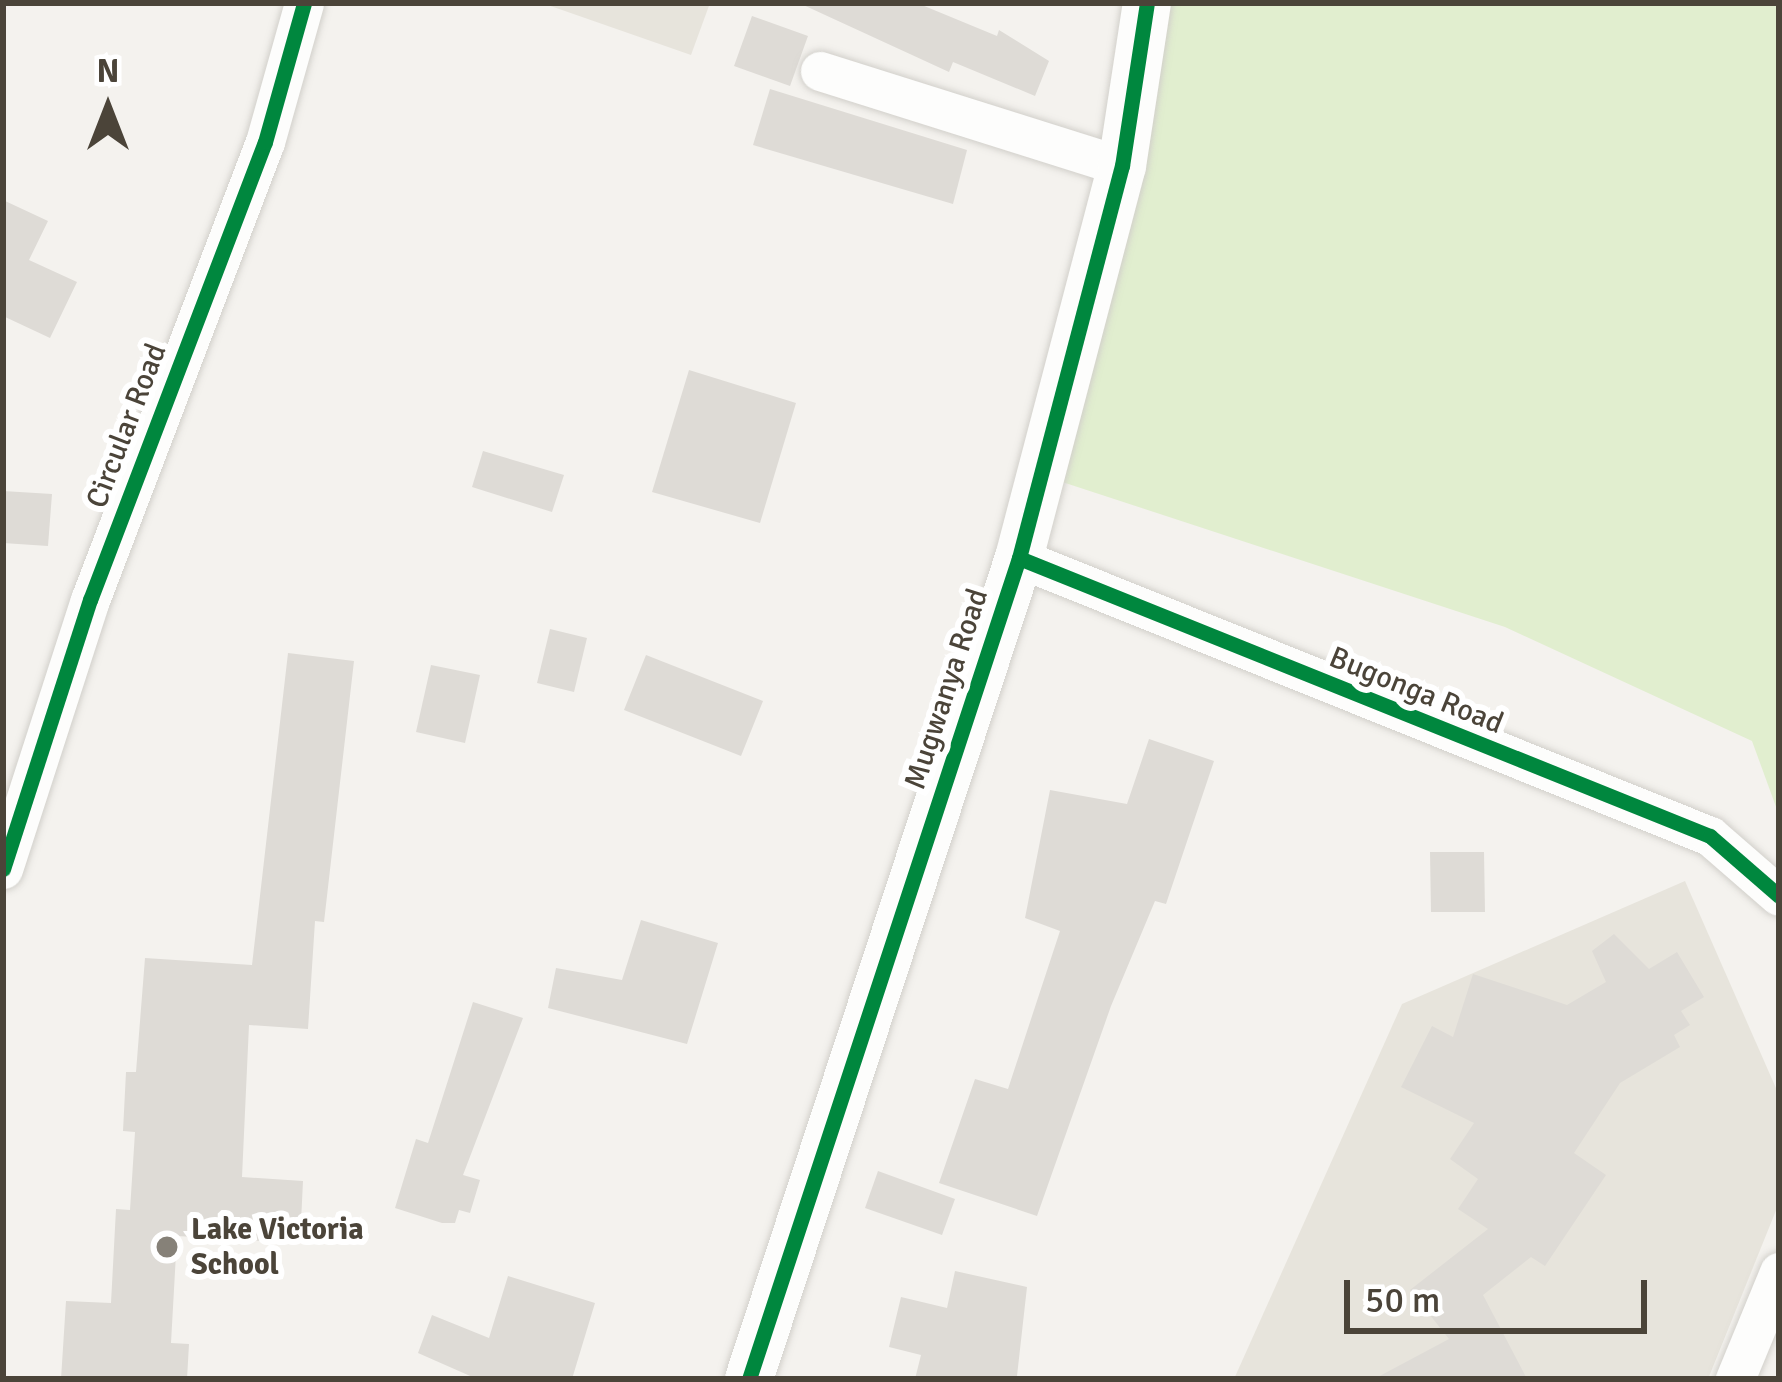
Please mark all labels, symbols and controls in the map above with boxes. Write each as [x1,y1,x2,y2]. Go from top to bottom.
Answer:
north arrow [48,48,168,168]
text: N [97,51,119,92]
street label: Circular Road [79,339,175,513]
street label: Mugwanya Road [898,584,996,794]
street label: Bugonga Road [1324,640,1508,742]
place label: Lake Victoria School [191,1212,364,1282]
marker: Lake Victoria School [154,1234,180,1260]
scale bar [1350,1256,1653,1330]
text: 50 m [1365,1278,1441,1323]

